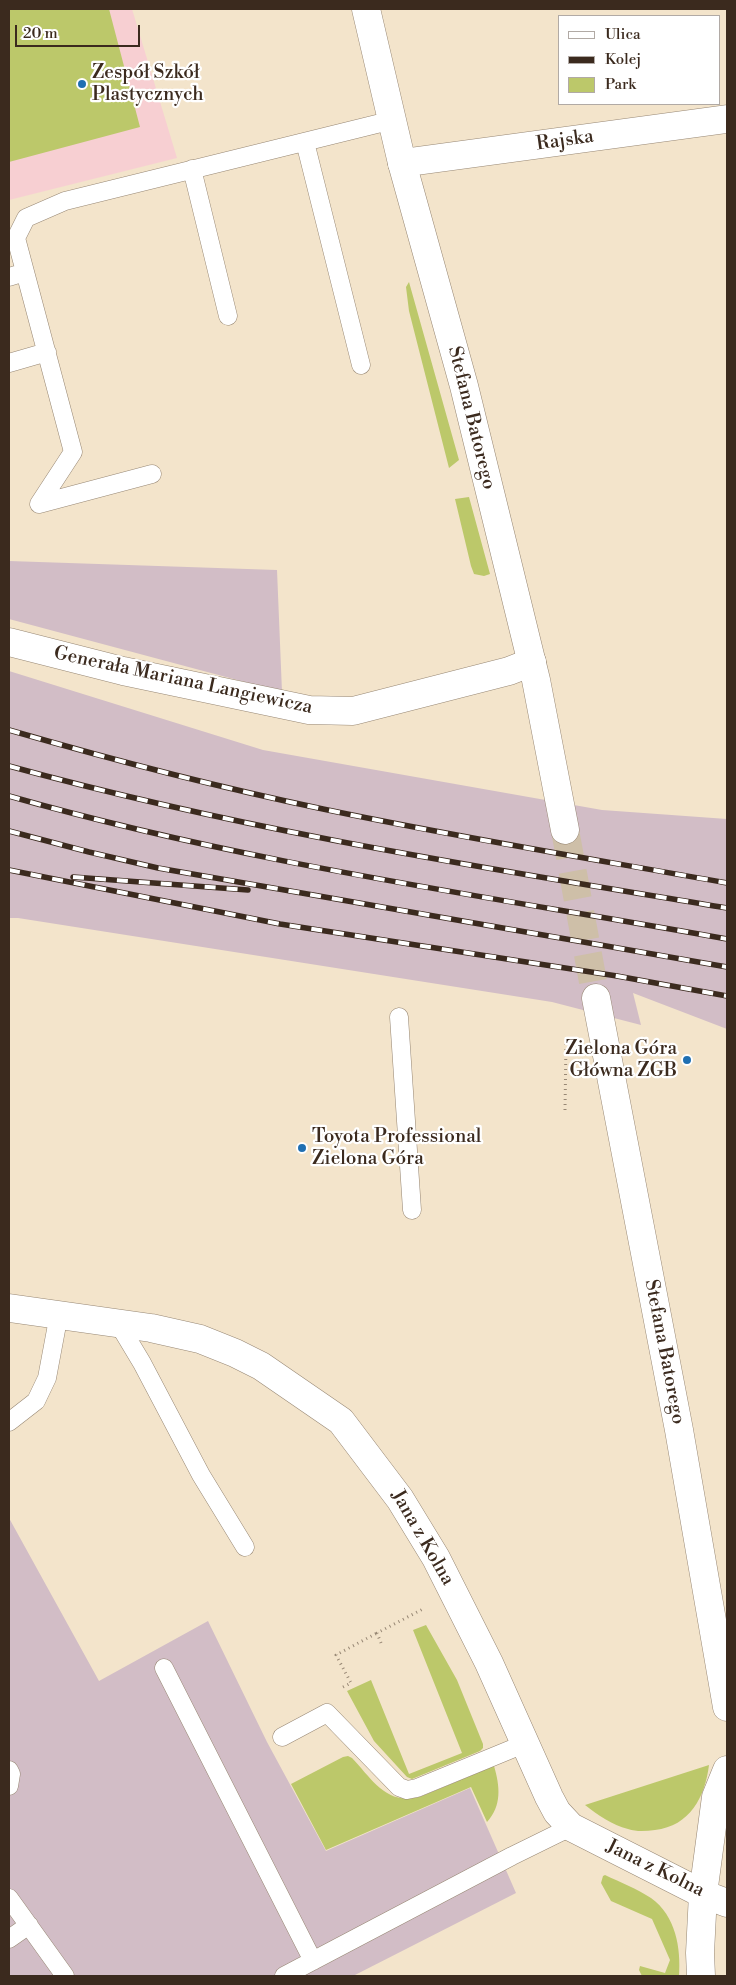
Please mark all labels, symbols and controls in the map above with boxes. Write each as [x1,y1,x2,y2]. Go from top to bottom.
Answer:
scale bar [18,15,142,47]
legend [558,15,721,105]
text: 20 m [23,24,58,43]
text: Ulica [605,25,641,44]
text: Kolej [605,50,641,69]
place label: Zespół Szkół Plastycznych [92,62,204,106]
text: Park [605,75,636,94]
marker: Zespół Szkół Plastycznych [76,78,88,90]
street label: Rajska [535,126,595,156]
street label: Stefana Batorego [442,344,500,492]
street label: Generała Mariana Langiewicza [52,642,314,720]
place label: Zielona Góra Główna ZGB [565,1038,677,1082]
marker: Zielona Góra Główna ZGB [681,1054,693,1066]
place label: Toyota Professional Zielona Góra [312,1126,481,1170]
marker: Toyota Professional Zielona Góra [296,1142,308,1154]
street label: Stefana Batorego [639,1278,689,1426]
street label: Jana z Kolna [386,1486,458,1590]
street label: Jana z Kolna [602,1835,708,1903]

